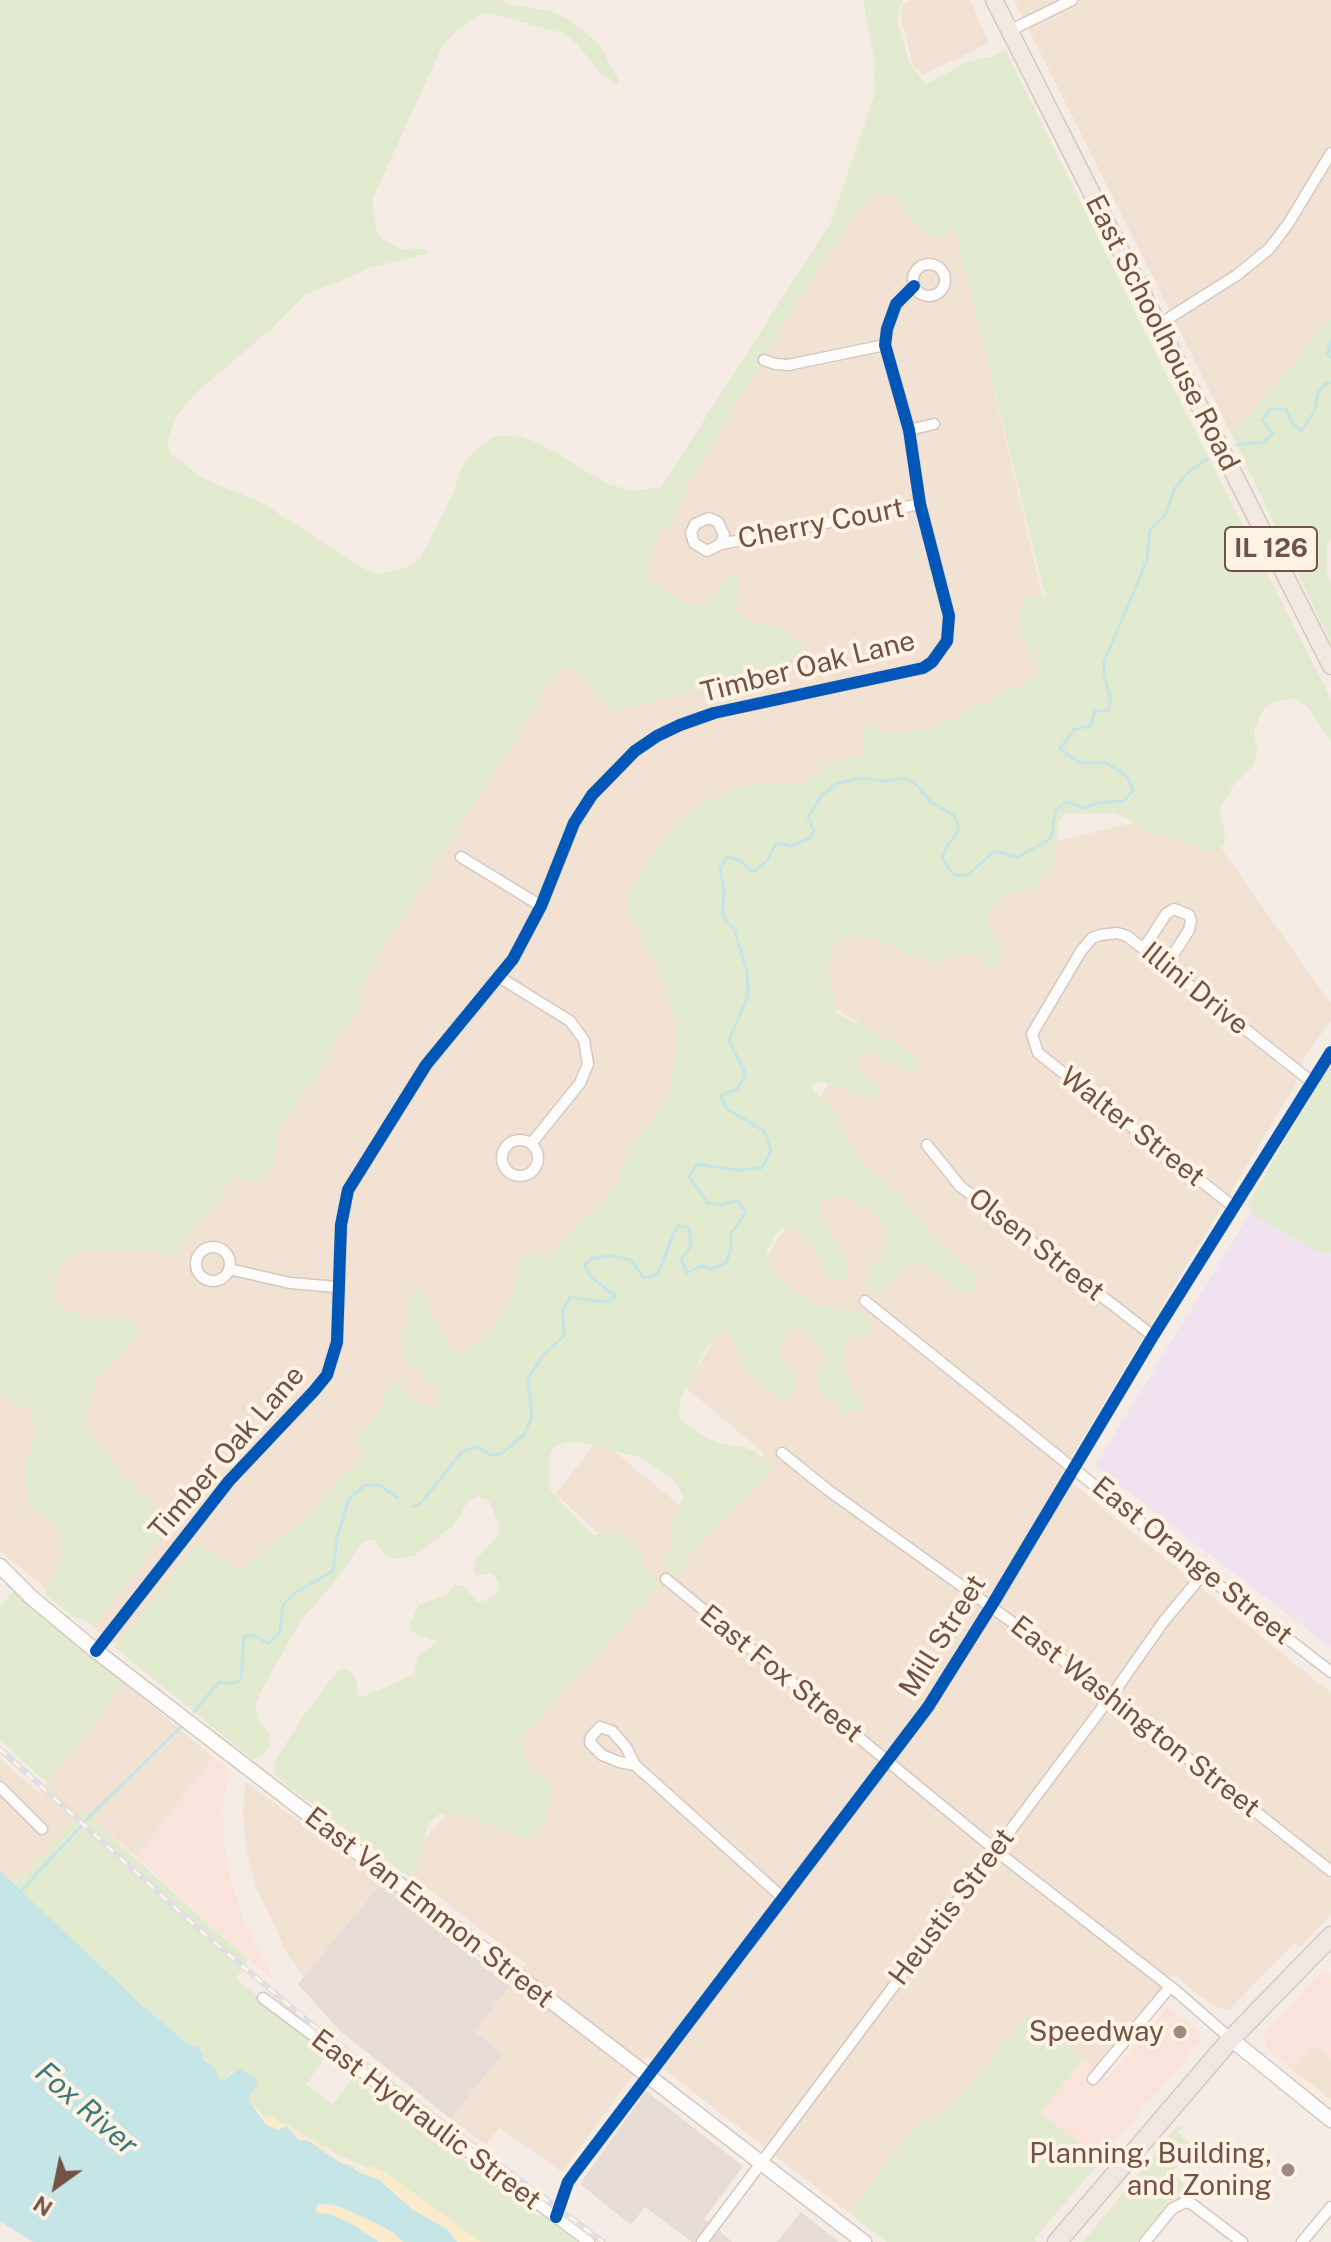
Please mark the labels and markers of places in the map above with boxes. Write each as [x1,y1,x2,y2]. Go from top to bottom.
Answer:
place label: Speedway [1029,2015,1164,2049]
marker: Speedway [1171,2023,1189,2041]
place label: Planning, Building, and Zoning [1029,2137,1272,2203]
marker: Planning, Building, and Zoning [1279,2161,1297,2179]

